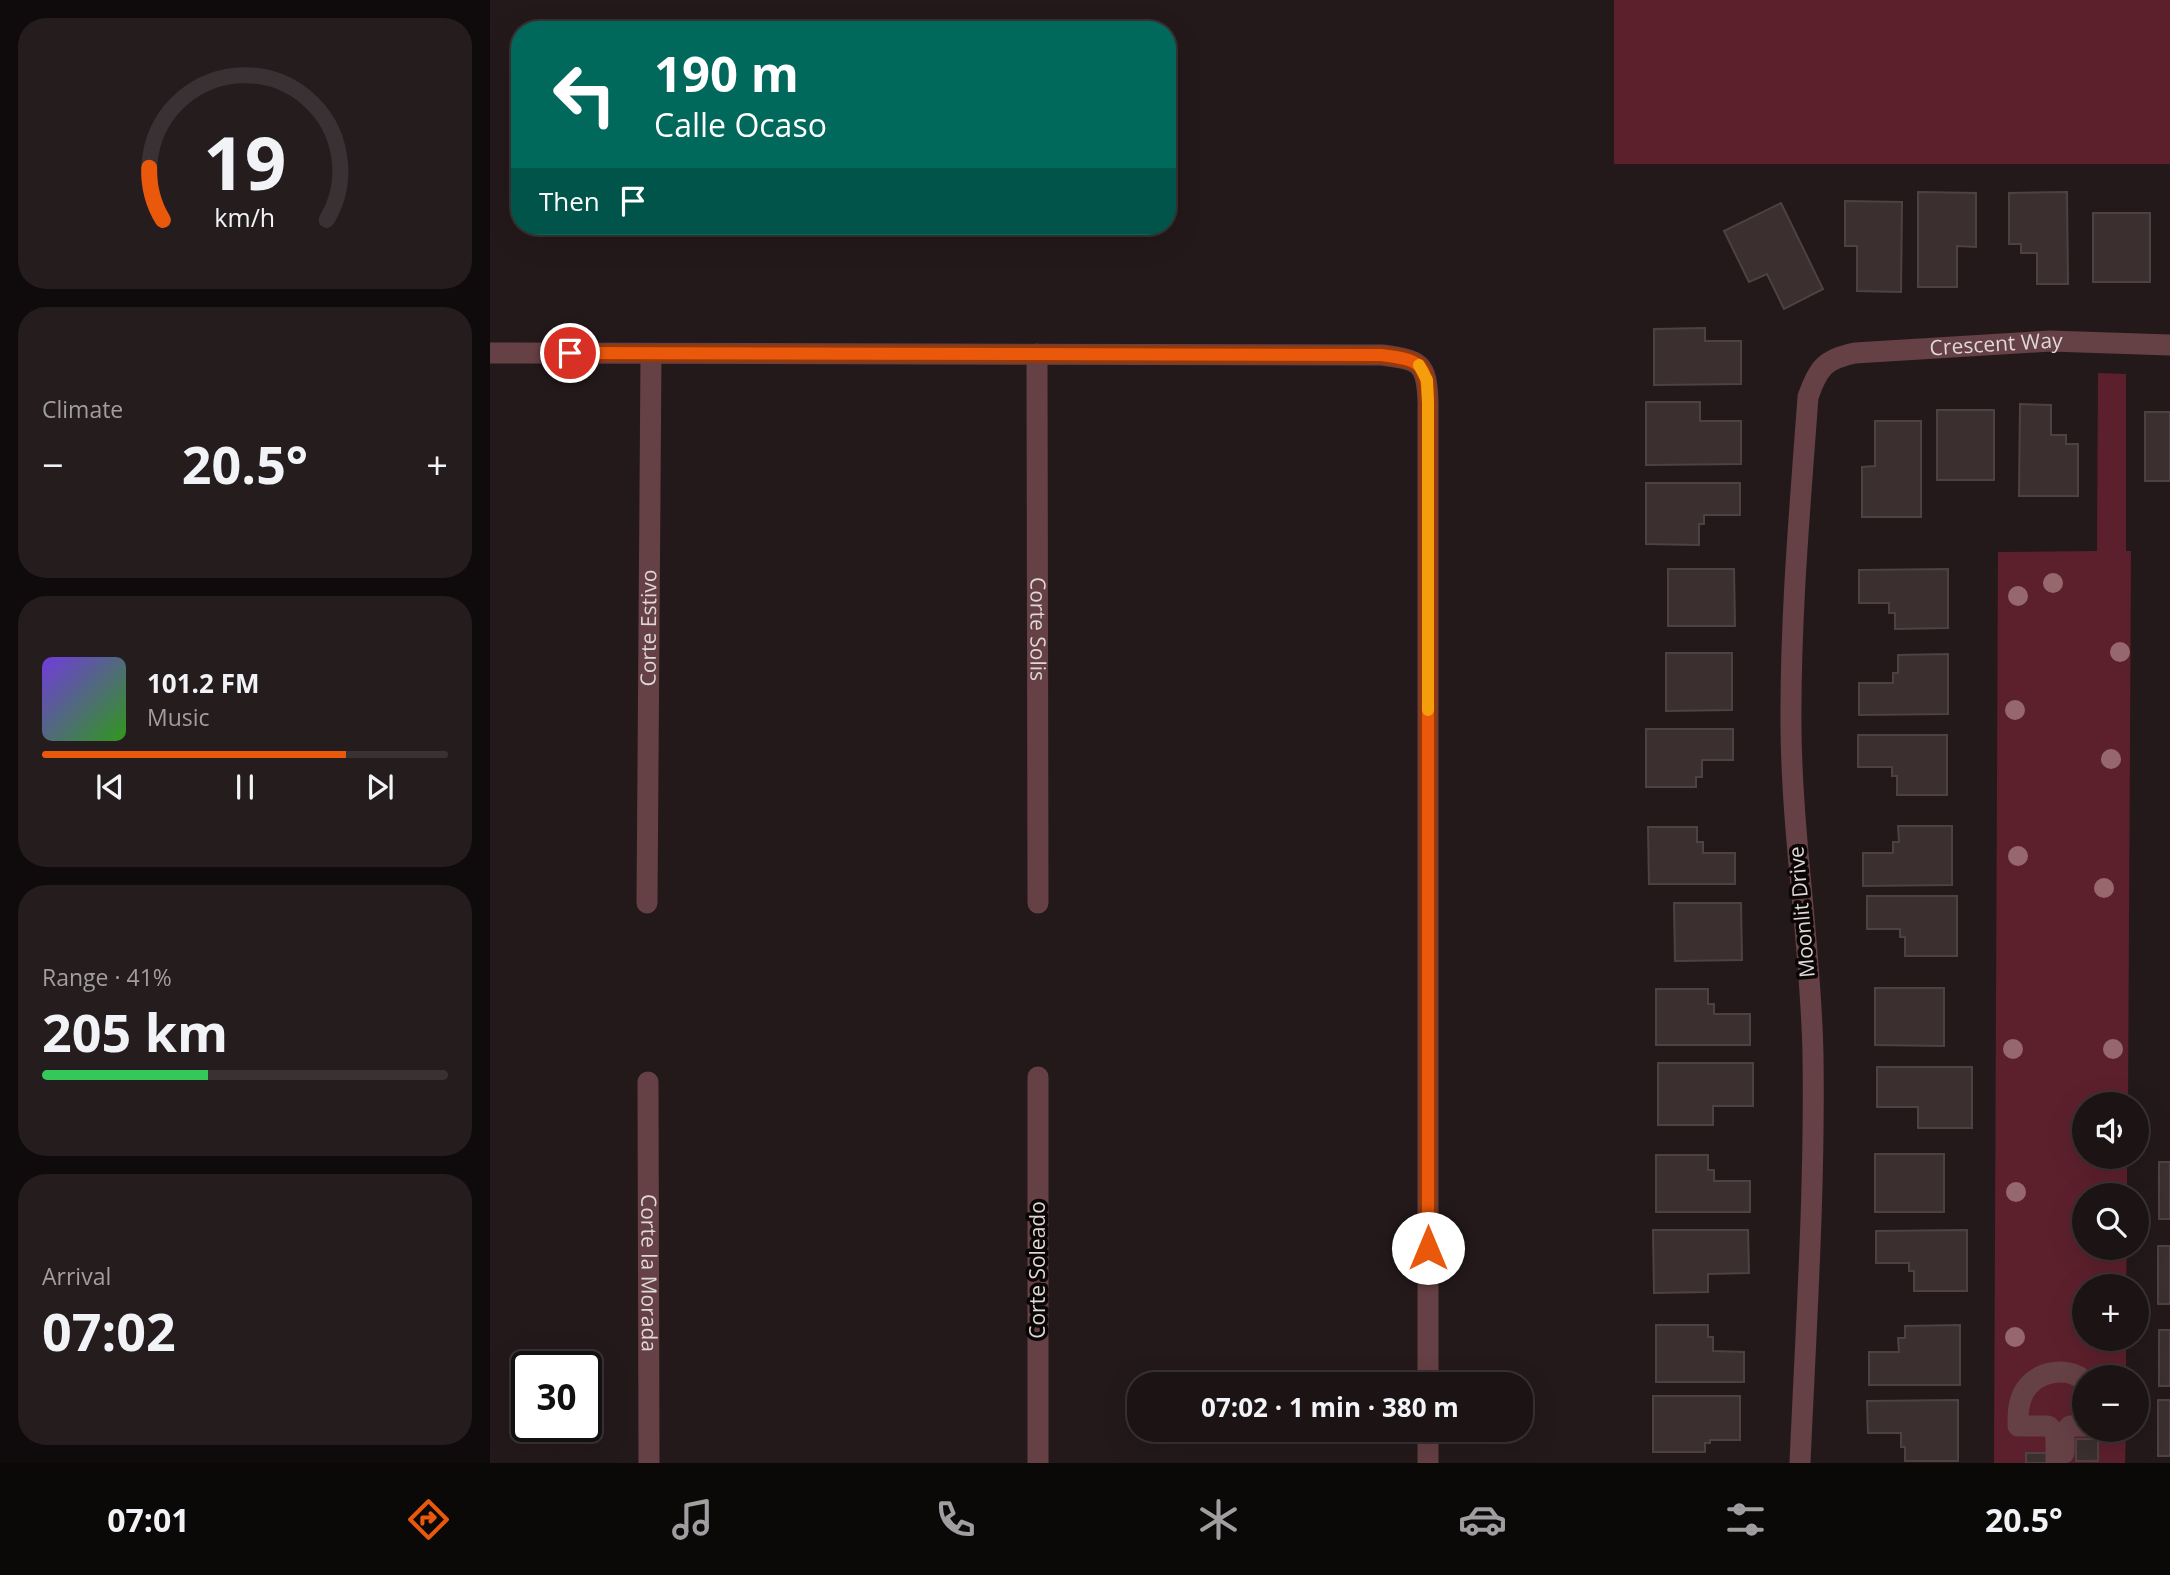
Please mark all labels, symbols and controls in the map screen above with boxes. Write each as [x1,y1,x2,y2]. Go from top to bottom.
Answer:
text: 190 m [654,40,799,106]
icon: left [539,49,630,140]
text: Calle Ocaso [654,103,827,146]
text: 19 [203,112,287,211]
icon: arrive [614,182,652,220]
text: Then [539,183,600,219]
text: km/h [215,199,275,233]
pin [540,323,600,383]
street label: Crescent Way [1929,326,2063,361]
icon: arrive [551,334,589,372]
text: Climate [42,393,123,425]
text: 20.5° [182,428,308,499]
text: − [42,438,64,490]
text: + [426,438,448,490]
street label: Corte Estivo [634,569,662,687]
street label: Corte Solis [1024,577,1053,681]
text: 101.2 FM [147,665,259,701]
text: Music [147,701,210,733]
icon: previous [91,768,129,806]
icon: pause [226,768,264,806]
icon: next [361,768,399,806]
street label: Moonlit Drive [1781,845,1821,979]
text: Range · 41% [42,961,172,993]
text: 205 km [42,996,228,1067]
map controls [2072,1092,2149,1442]
button: sound [2072,1092,2149,1169]
button: search [2072,1183,2149,1260]
street label: Corte la Morada [635,1194,664,1352]
street label: Corte Soleado [1023,1201,1051,1339]
position arrow [1391,1211,1465,1285]
text: Arrival [42,1260,111,1292]
button: + [2072,1274,2149,1351]
text: 07:02 [42,1295,176,1366]
speed limit sign: 30 [511,1351,602,1442]
button: − [2072,1365,2149,1442]
text: 07:02 · 1 min · 380 m [1201,1389,1459,1425]
icon: directions [404,1495,453,1544]
icon: music [668,1495,717,1544]
icon: phone [931,1495,980,1544]
icon: climate [1194,1495,1243,1544]
icon: car [1458,1495,1507,1544]
icon: filters [1721,1495,1770,1544]
text: 07:01 [107,1498,190,1541]
text: 20.5° [1985,1498,2063,1541]

